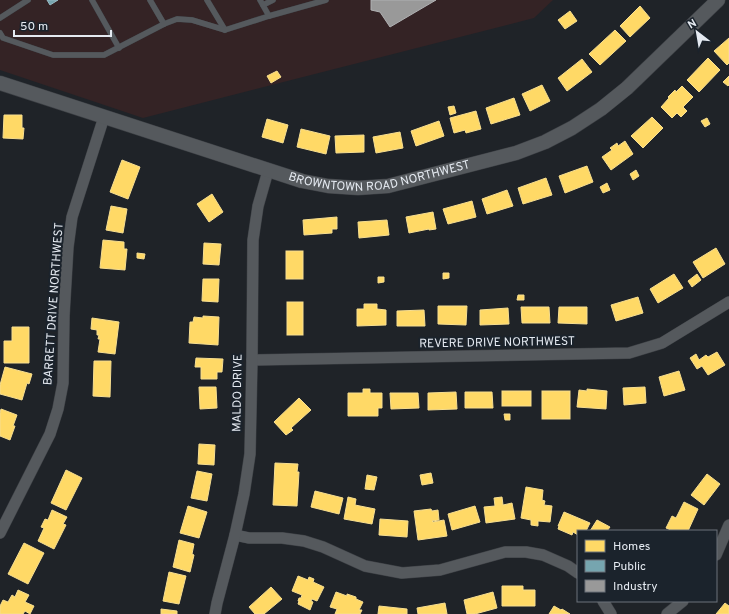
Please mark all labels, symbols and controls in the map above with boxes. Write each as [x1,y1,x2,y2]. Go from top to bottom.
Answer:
scale bar [14,12,111,38]
north arrow [677,12,717,52]
text: N [685,16,699,32]
text: 50 m [20,19,48,35]
street label: BROWNTOWN ROAD NORTHWEST [286,157,472,196]
street label: BARRETT DRIVE NORTHWEST [40,222,68,386]
street label: REVERE DRIVE NORTHWEST [419,334,575,352]
street label: MALDO DRIVE [229,354,247,432]
legend [577,530,717,602]
text: Homes [613,539,650,555]
text: Public [613,559,646,575]
text: Industry [613,579,658,595]

